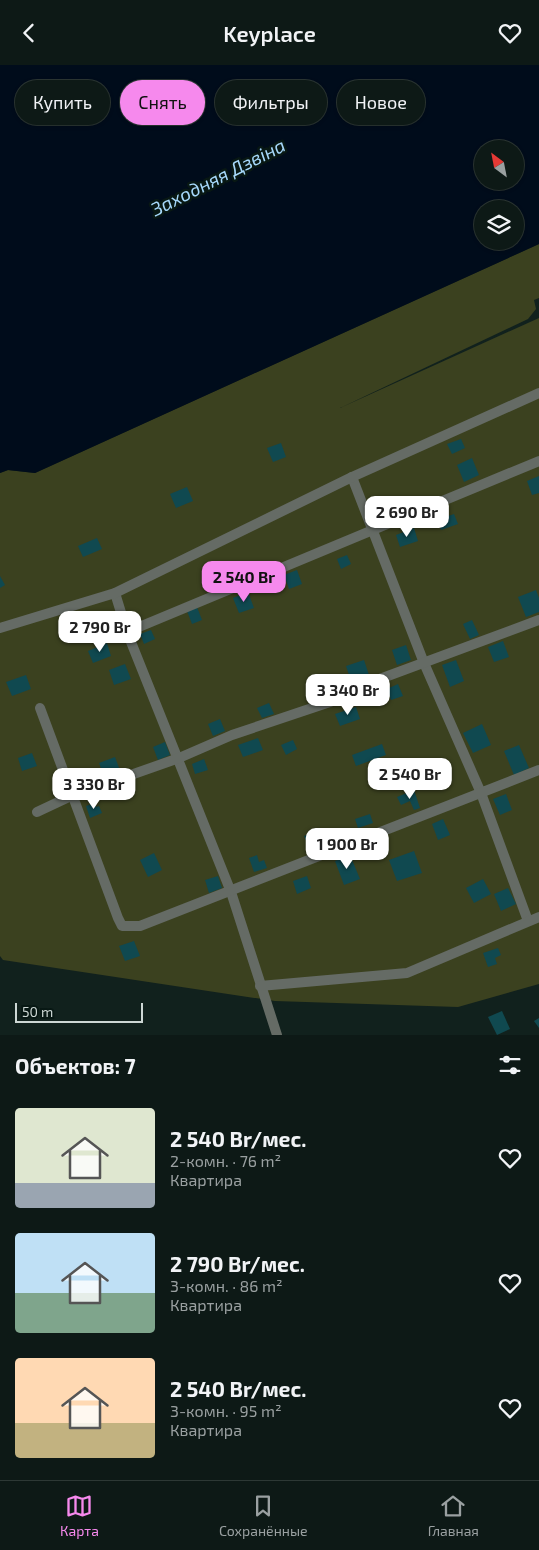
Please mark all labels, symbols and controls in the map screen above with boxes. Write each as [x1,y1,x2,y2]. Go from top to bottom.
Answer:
icon: back [15,19,43,47]
icon: heart [496,19,524,47]
text: Keyplace [223,20,316,46]
chip: Купить [15,80,110,125]
chip: Снять [120,80,205,125]
chip: Фильтры [215,80,327,125]
chip: Новое [337,80,425,125]
water label: Заходняя Дзвіна [146,133,289,221]
north arrow [474,140,524,190]
map controls [474,140,524,250]
button: layers [474,200,524,250]
pin: 2 690 Br [355,495,459,538]
text: 2 690 Br [376,502,438,521]
pin: 2 540 Br [192,561,296,603]
text: 2 540 Br [213,567,275,586]
pin: 2 790 Br [48,611,152,653]
text: 2 790 Br [69,617,131,636]
pin: 3 340 Br [296,673,400,716]
text: 3 340 Br [317,680,379,699]
pin: 2 540 Br [358,757,462,800]
text: 2 540 Br [379,764,441,783]
pin: 3 330 Br [42,767,146,810]
text: 3 330 Br [63,774,125,793]
pin: 1 900 Br [295,827,399,870]
text: 1 900 Br [317,834,377,853]
scale bar [15,1000,142,1023]
text: 50 m [22,1003,53,1020]
icon: filters [496,1051,524,1079]
text: Объектов: 7 [15,1053,136,1078]
text: 2 540 Br/мес. [170,1126,306,1151]
icon: home [55,1128,115,1188]
icon: heart [496,1144,524,1172]
text: 2-комн. · 76 m² [170,1151,281,1170]
text: Квартира [170,1170,242,1189]
text: 2 790 Br/мес. [170,1251,305,1276]
icon: home [55,1253,115,1313]
icon: heart [496,1269,524,1297]
text: 3-комн. · 86 m² [170,1276,283,1295]
text: Квартира [170,1295,242,1314]
text: 2 540 Br/мес. [170,1376,306,1401]
icon: home [55,1378,115,1438]
icon: heart [496,1394,524,1422]
text: 3-комн. · 95 m² [170,1401,282,1420]
text: Квартира [170,1420,242,1439]
tab: Карта [60,1492,99,1539]
tab: Сохранённые [219,1492,308,1539]
tab: Главная [428,1492,479,1539]

